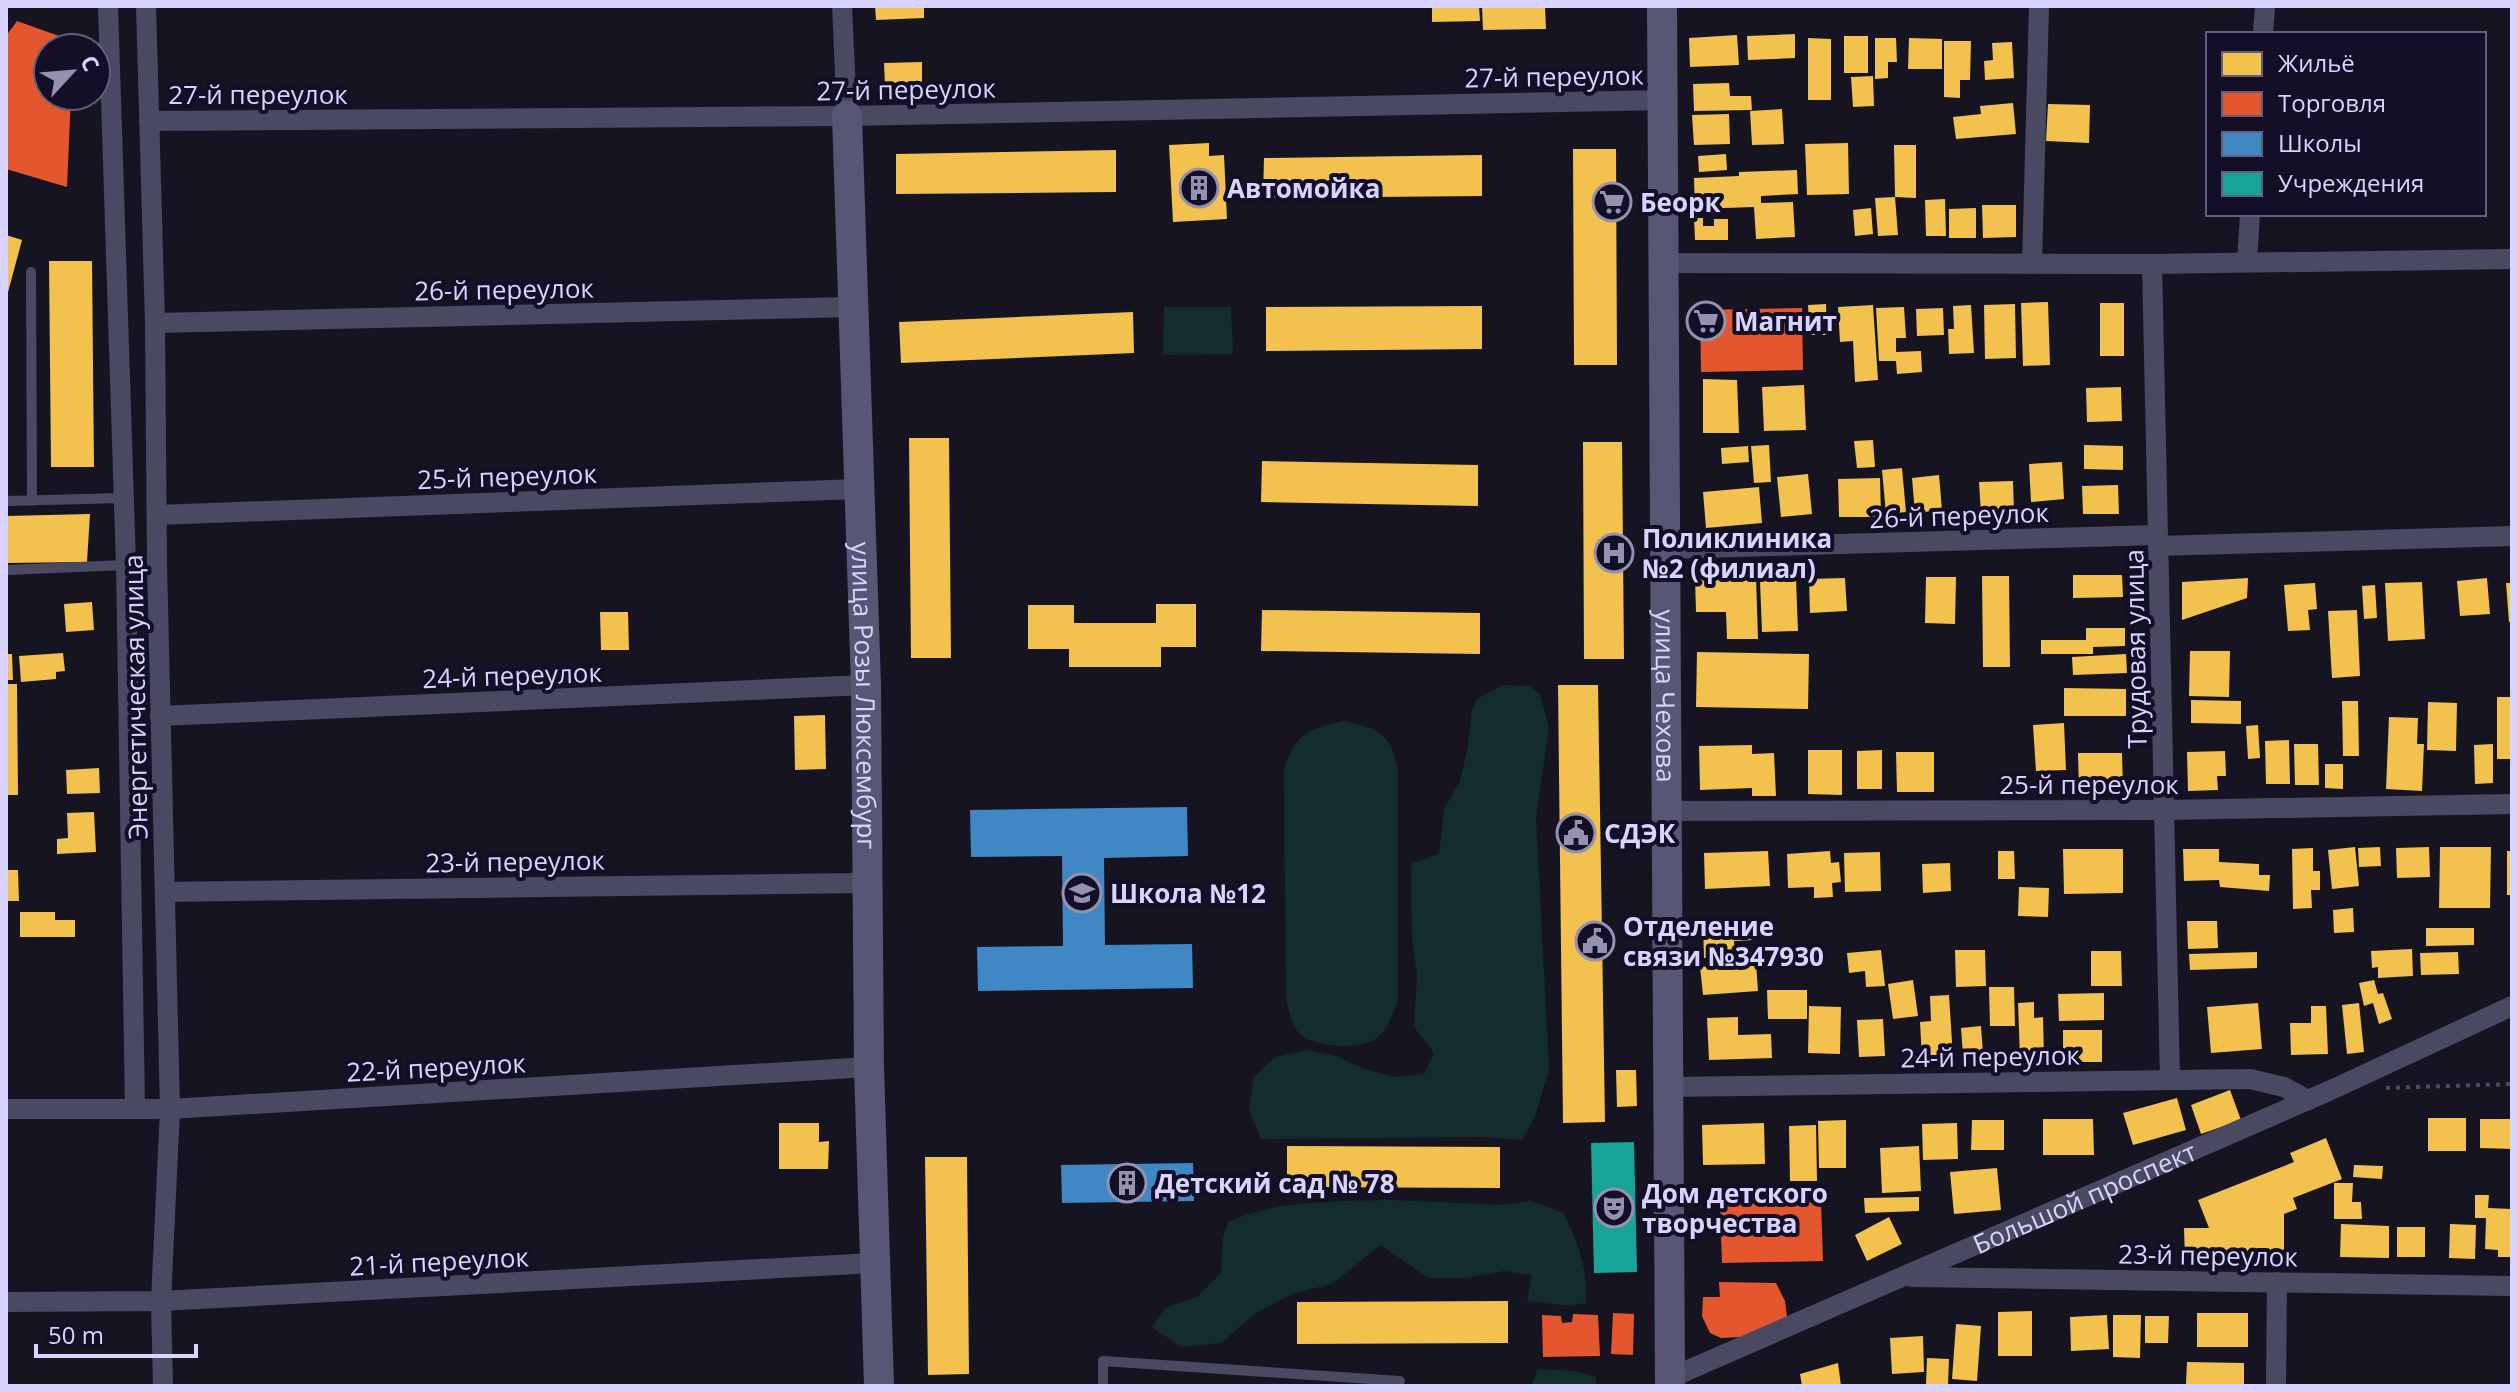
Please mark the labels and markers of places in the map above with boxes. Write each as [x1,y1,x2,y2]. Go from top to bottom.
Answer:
building icon: Автомойка [1178,167,1220,209]
place label: Автомойка [1227,170,1380,206]
supermarket icon: Беорк [1591,181,1633,223]
place label: Беорк [1640,184,1722,220]
supermarket icon: Магнит [1685,300,1727,342]
place label: Магнит [1734,303,1837,339]
place label: Поликлиника №2 (филиал) [1642,520,1832,586]
hospital icon: Поликлиника №2 (филиал) [1593,532,1635,574]
public building icon: СДЭК [1555,812,1597,854]
place label: СДЭК [1604,815,1676,851]
school or university icon: Школа №12 [1061,872,1103,914]
place label: Школа №12 [1110,875,1266,911]
place label: Отделение связи №347930 [1623,908,1824,974]
public building icon: Отделение связи №347930 [1574,920,1616,962]
building icon: Детский сад № 78 [1106,1162,1148,1204]
place label: Детский сад № 78 [1155,1165,1395,1201]
place label: Дом детского творчества [1642,1175,1828,1241]
theatre icon: Дом детского творчества [1593,1187,1635,1229]

